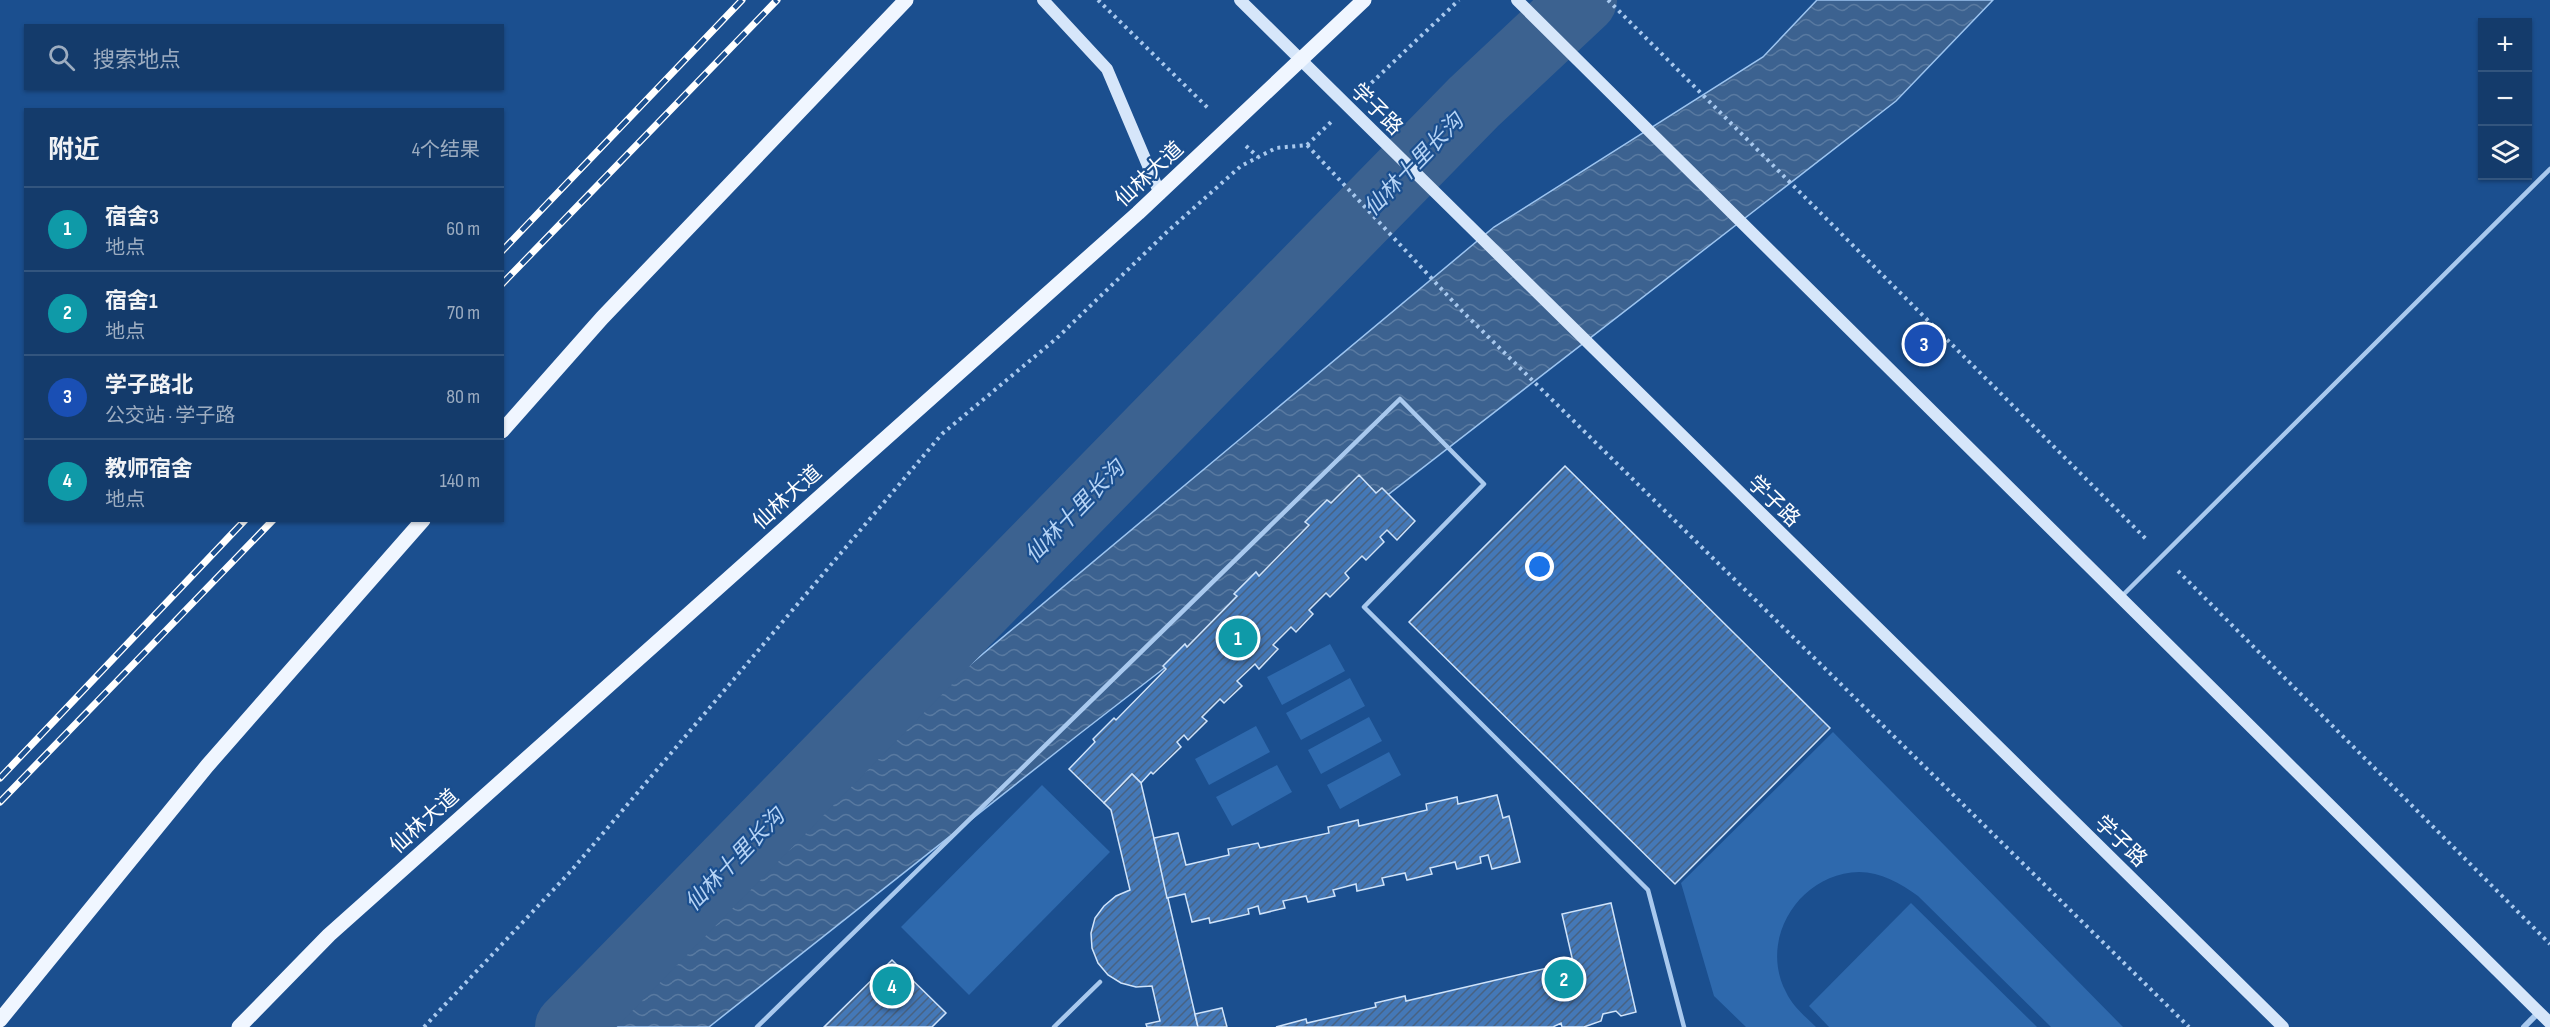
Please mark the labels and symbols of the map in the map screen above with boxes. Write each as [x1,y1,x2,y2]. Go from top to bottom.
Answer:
street label: 学子路 [1346,78,1408,140]
water label: 仙林十里长沟 [1359,107,1471,222]
street label: 仙林大道 [1110,137,1189,212]
pin: 3 [1904,322,1944,366]
water label: 仙林十里长沟 [1020,454,1132,569]
street label: 仙林大道 [748,460,827,535]
street label: 学子路 [1742,470,1805,532]
your location [1525,552,1554,581]
pin: 1 [1218,616,1258,660]
street label: 仙林大道 [385,784,464,859]
water label: 仙林十里长沟 [680,802,792,917]
street label: 学子路 [2089,810,2152,872]
pin: 2 [1544,956,1584,1002]
pin: 4 [872,964,912,1008]

